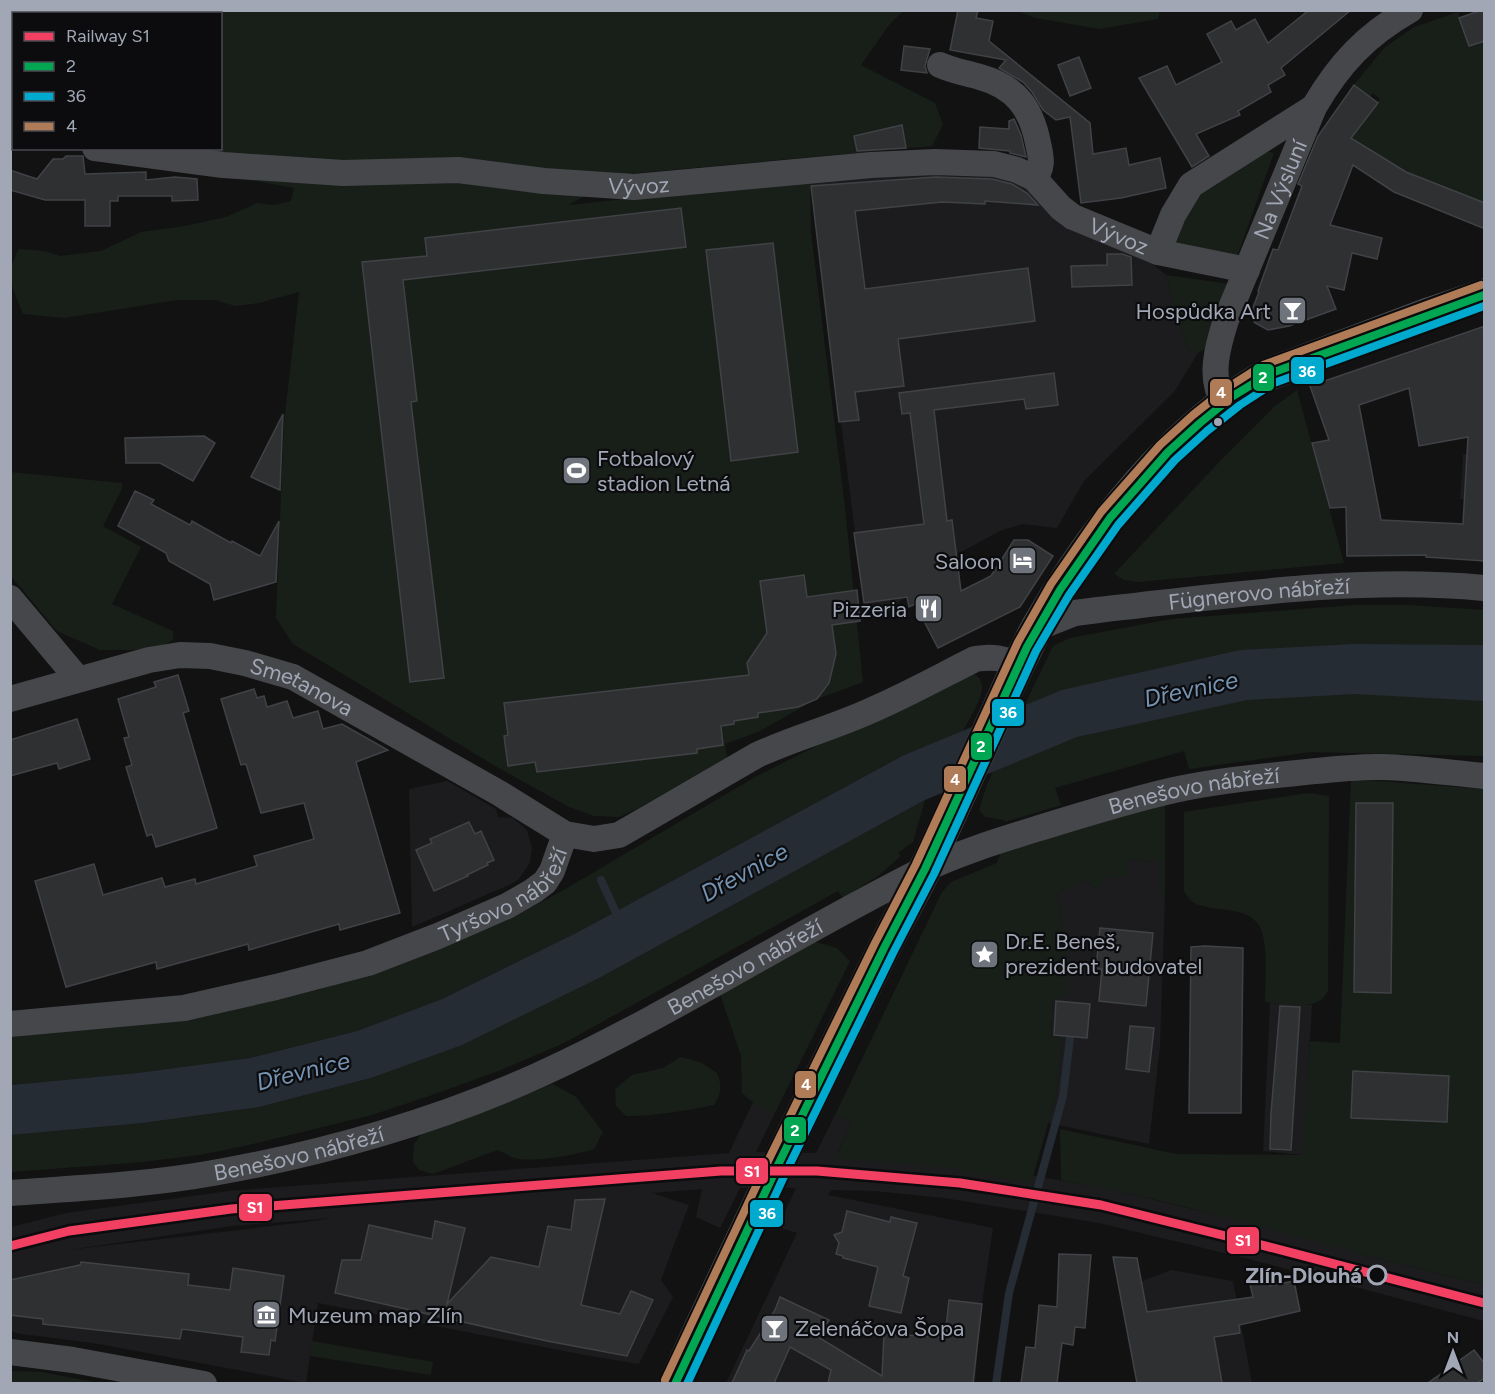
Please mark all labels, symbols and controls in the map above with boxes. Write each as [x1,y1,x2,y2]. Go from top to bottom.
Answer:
legend [12,12,222,150]
text: Railway S1 [66,25,150,47]
text: 2 [66,55,76,77]
text: 36 [66,85,86,107]
text: 4 [66,115,77,137]
street label: Na Výsluní [1247,135,1313,243]
street label: Vývoz [607,170,671,201]
street label: Vývoz [1085,212,1153,260]
bar icon: Hospůdka Art [1276,295,1308,327]
place label: Hospůdka Art [1136,298,1271,325]
line badge: 36 [1290,356,1325,385]
text: 36 [1298,362,1316,381]
line badge: 2 [1252,363,1275,392]
text: 2 [1258,368,1268,387]
line badge: 4 [1209,378,1233,407]
text: 4 [1216,383,1226,402]
unlabelled marker [1212,416,1224,428]
place label: Fotbalový stadion Letná [597,445,730,497]
sports icon: Fotbalový stadion Letná [560,455,592,487]
hotel icon: Saloon [1007,545,1039,577]
place label: Saloon [935,548,1002,575]
street label: Fügnerovo nábřeží [1167,572,1351,615]
restaurant icon: Pizzeria [912,593,944,625]
place label: Pizzeria [832,596,907,623]
street label: Smetanova [247,652,358,722]
water label: Dřevnice [1141,665,1241,713]
line badge: 36 [991,698,1025,727]
text: 36 [999,703,1017,722]
line badge: 2 [970,732,993,761]
text: 2 [976,737,986,756]
street label: Benešovo nábřeží [1105,761,1282,820]
line badge: 4 [943,765,967,793]
text: 4 [950,770,960,789]
water label: Dřevnice [695,836,793,908]
street label: Tyršovo nábřeží [435,843,573,947]
street label: Benešovo nábřeží [663,912,828,1021]
place label: Dr.E. Beneš, prezident budovatel [1005,928,1202,980]
place icon: Dr.E. Beneš, prezident budovatel [968,938,1000,970]
water label: Dřevnice [253,1045,353,1097]
line badge: 4 [794,1070,817,1099]
text: 4 [801,1075,811,1094]
line badge: 2 [783,1116,807,1144]
street label: Benešovo nábřeží [212,1120,388,1186]
text: 2 [790,1121,800,1140]
line badge: S1 [735,1157,769,1185]
text: S1 [744,1162,760,1181]
line badge: S1 [238,1193,273,1222]
text: S1 [247,1198,263,1217]
line badge: 36 [749,1199,784,1228]
text: 36 [758,1204,776,1223]
line badge: S1 [1226,1226,1260,1255]
text: S1 [1235,1231,1251,1250]
place label: Zlín-Dlouhá [1245,1262,1362,1289]
marker: Zlín-Dlouhá [1367,1265,1387,1285]
museum icon: Muzeum map Zlín [251,1299,283,1331]
place label: Muzeum map Zlín [288,1302,463,1329]
bar icon: Zelenáčova Šopa [758,1312,790,1344]
place label: Zelenáčova Šopa [795,1315,964,1342]
north arrow [1423,1322,1483,1382]
text: N [1447,1328,1459,1347]

